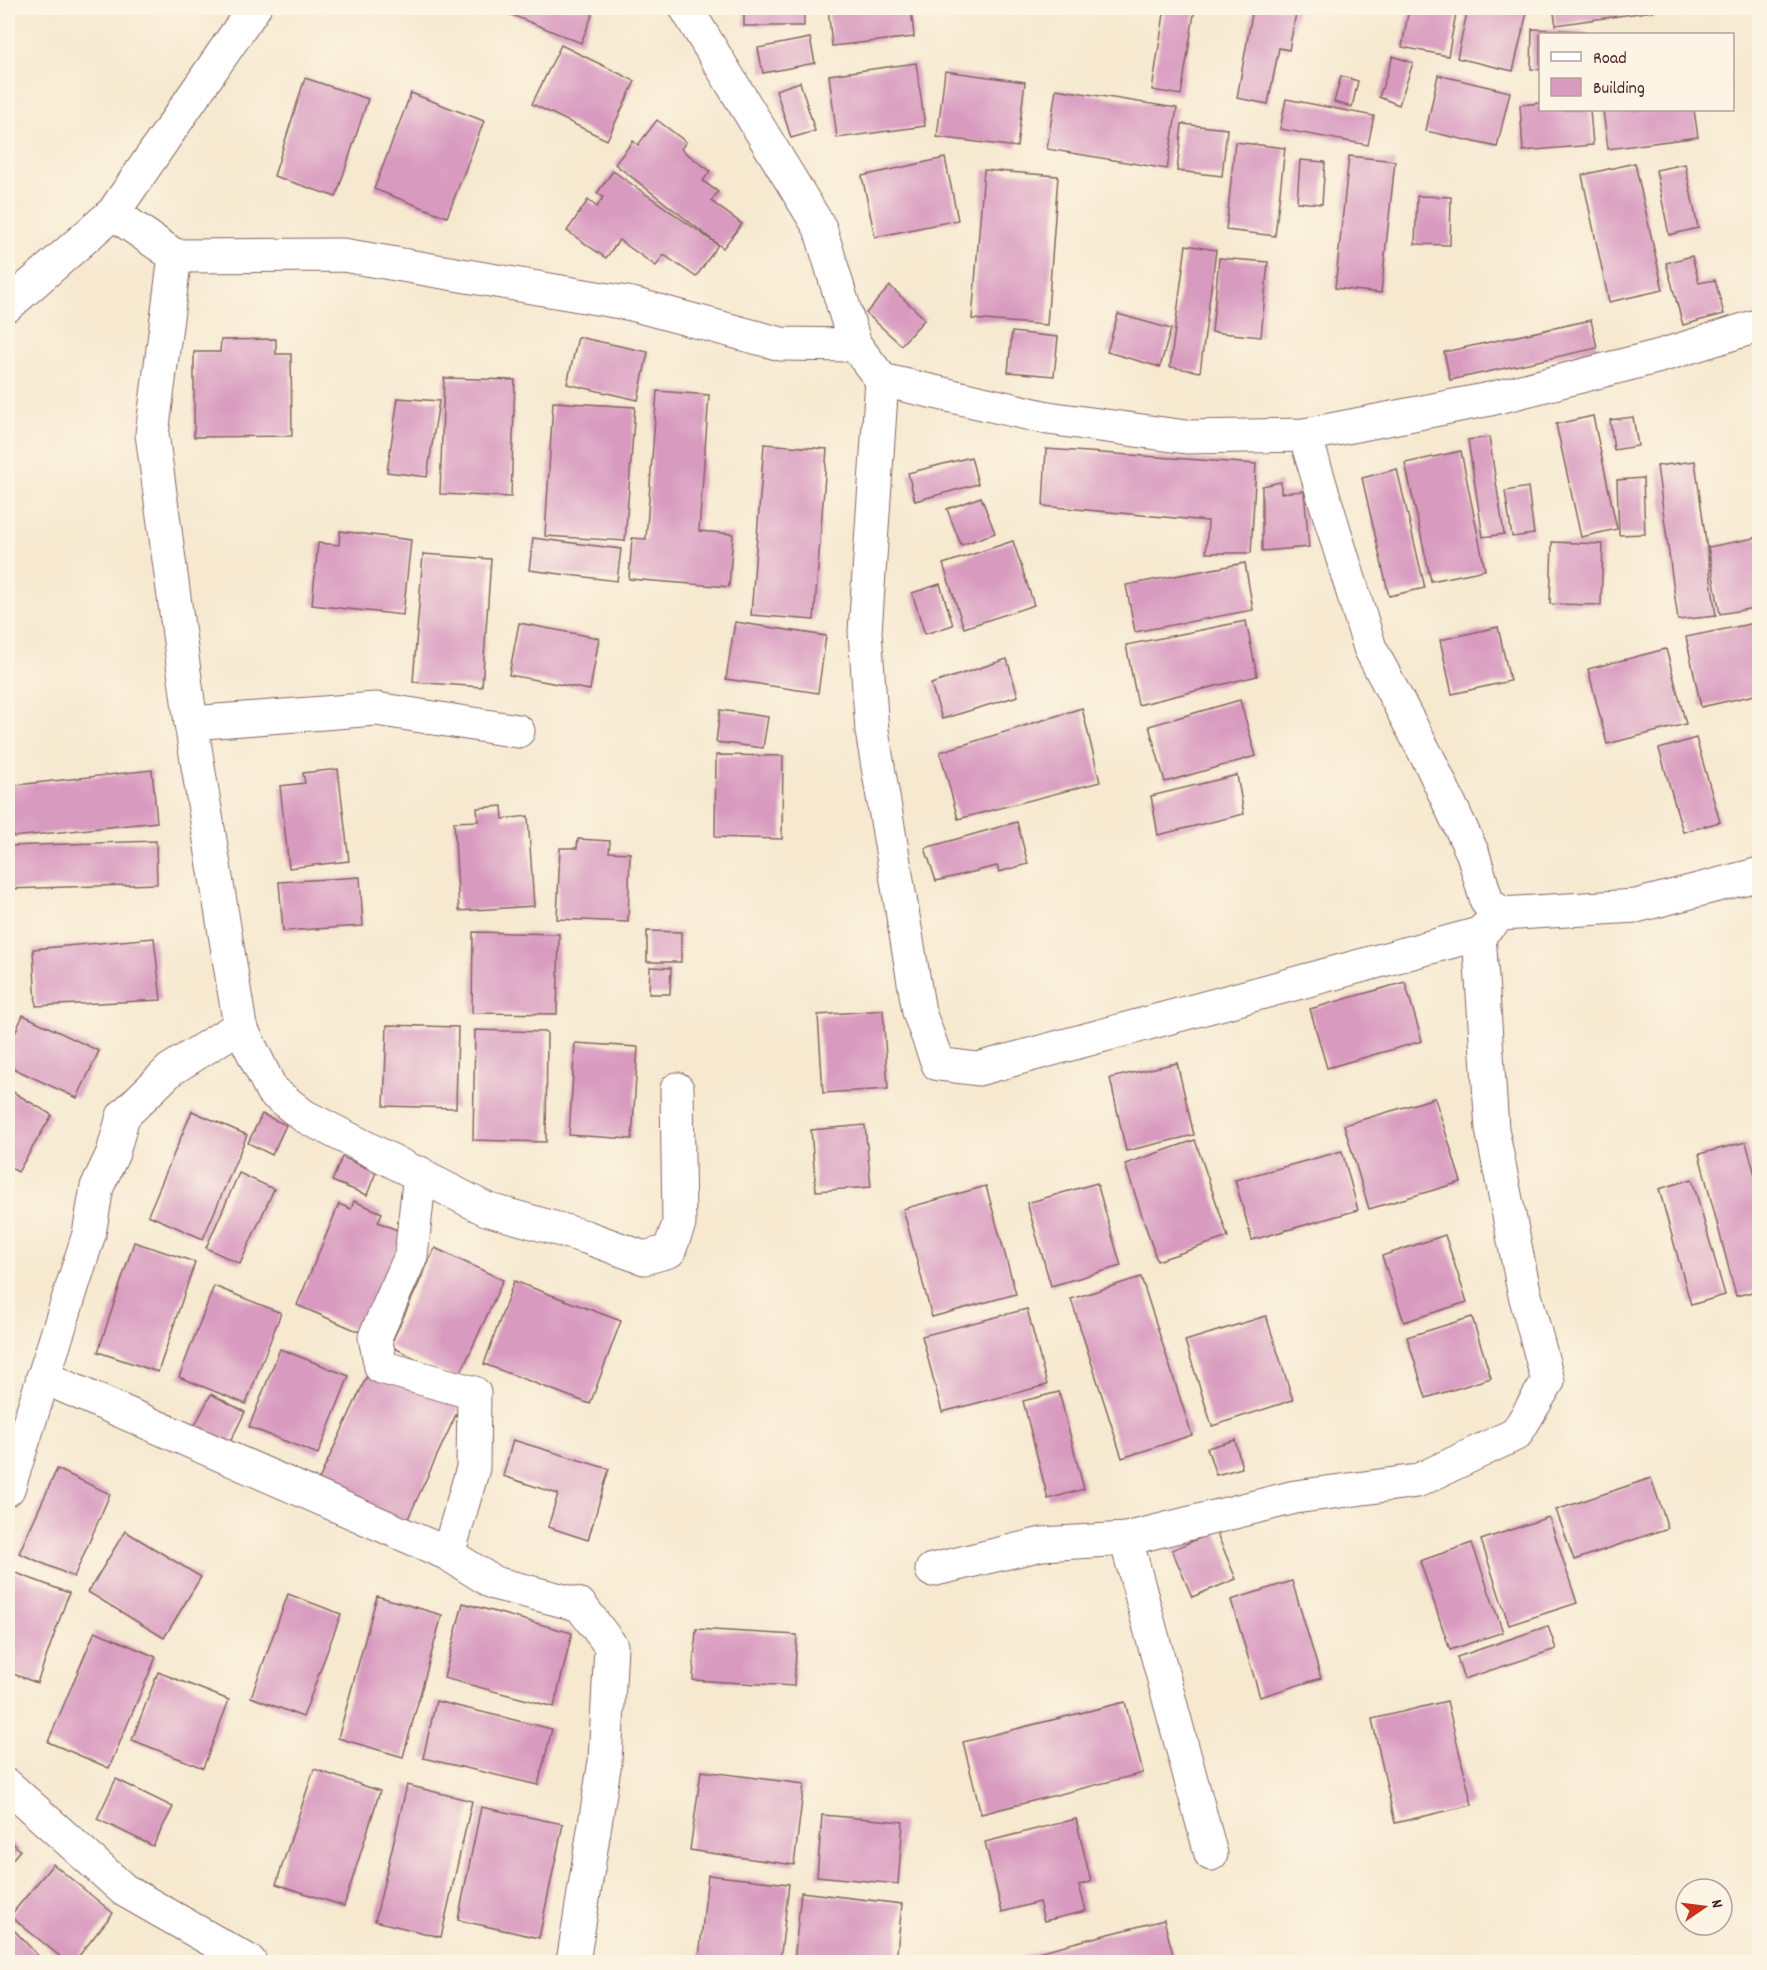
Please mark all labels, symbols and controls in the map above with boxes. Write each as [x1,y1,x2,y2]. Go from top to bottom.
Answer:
legend [1539,33,1734,111]
text: Road [1593,47,1627,72]
text: Building [1593,77,1645,102]
north arrow [1674,1877,1734,1937]
text: N [1704,1897,1728,1911]

